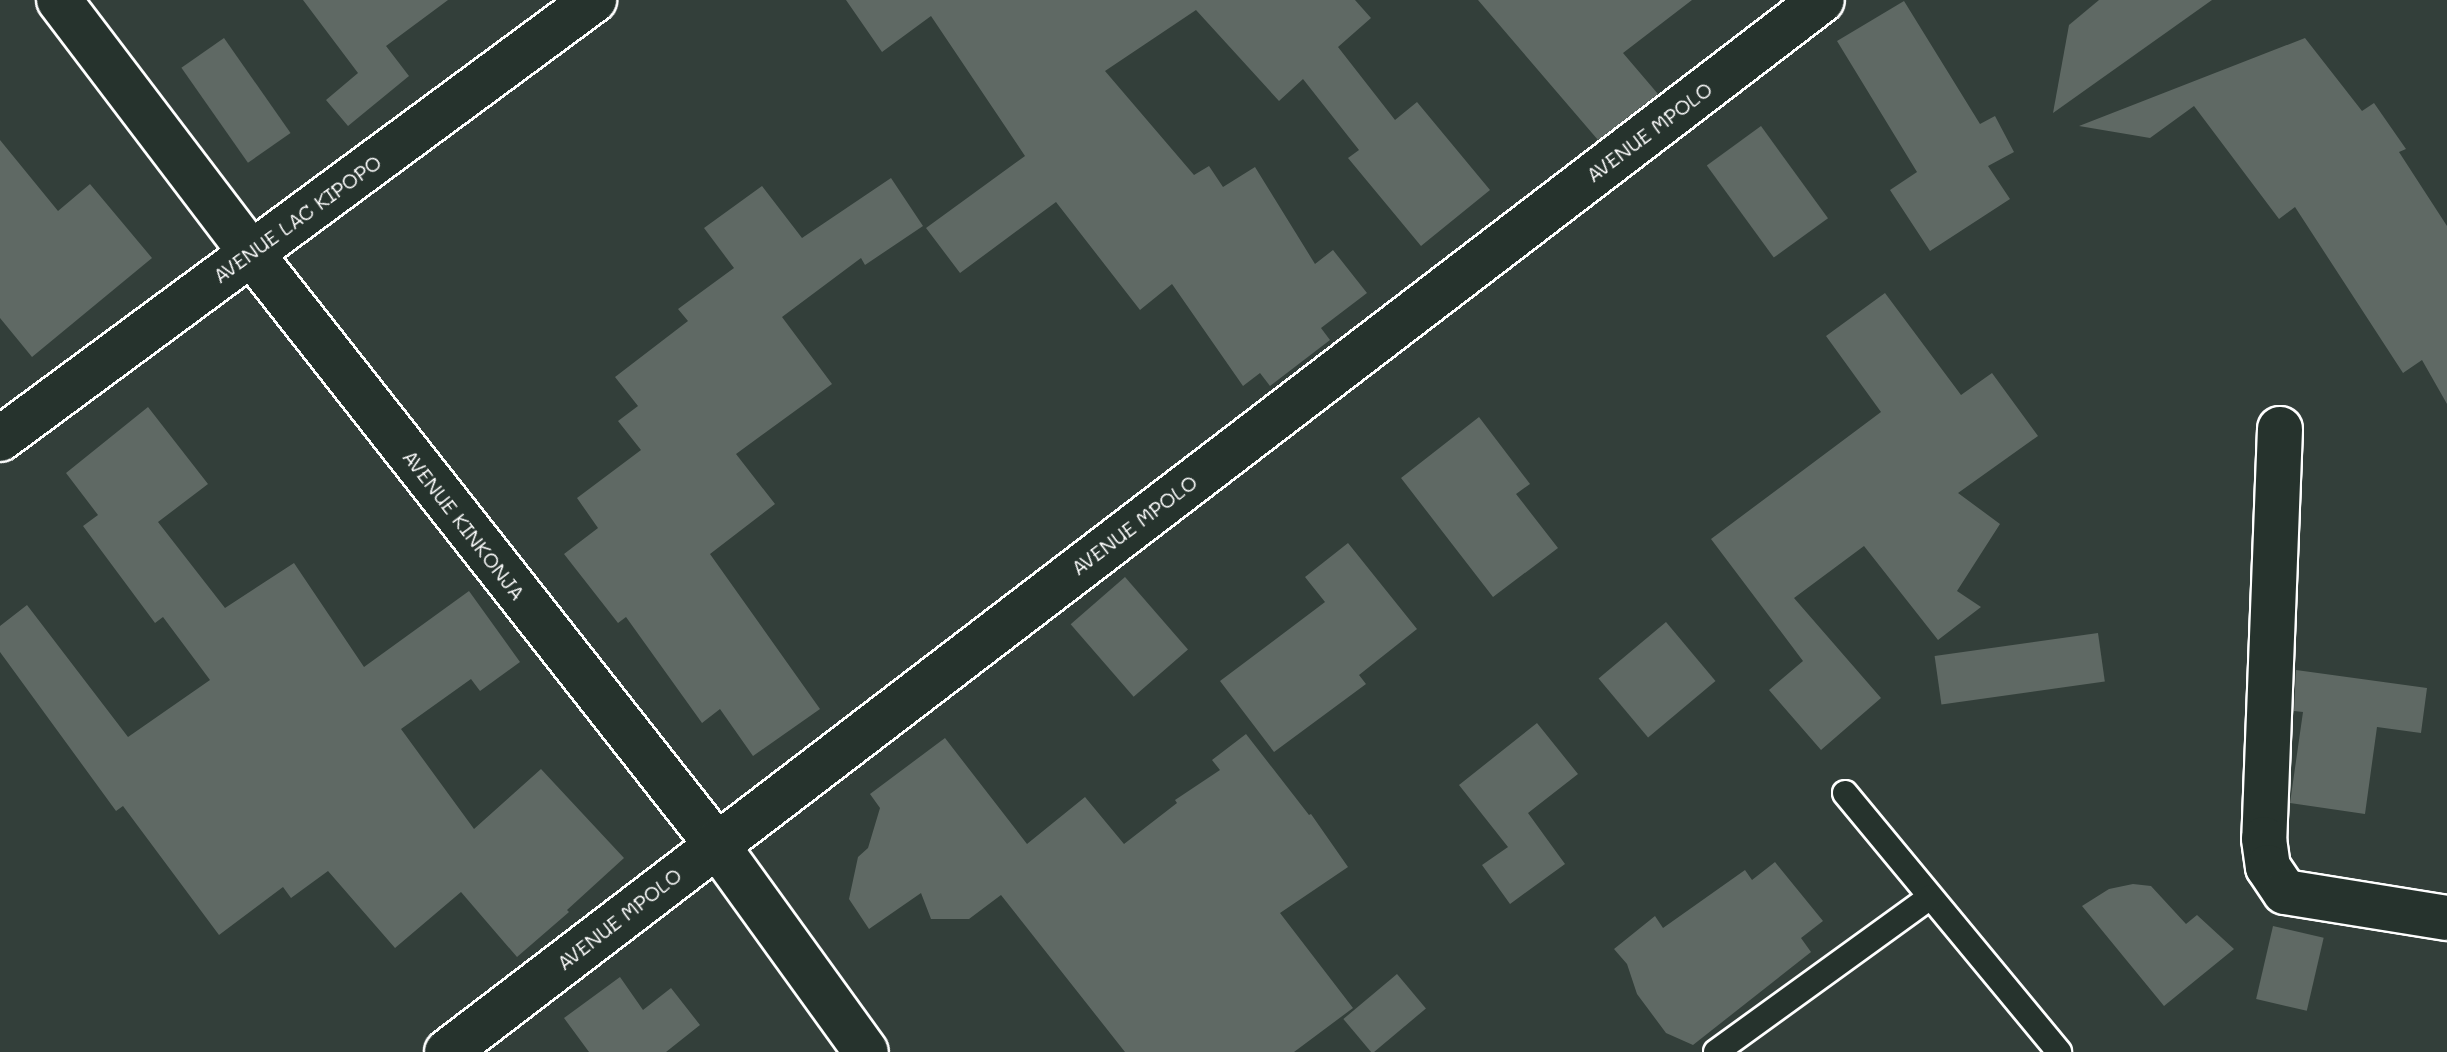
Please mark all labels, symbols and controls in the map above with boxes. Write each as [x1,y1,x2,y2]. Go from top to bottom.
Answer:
street label: AVENUE MPOLO [1581,77,1717,187]
street label: AVENUE LAC KIPOPO [208,150,386,288]
street label: AVENUE KINKONJA [398,445,530,605]
street label: AVENUE MPOLO [1066,470,1202,580]
street label: AVENUE MPOLO [552,863,686,975]

